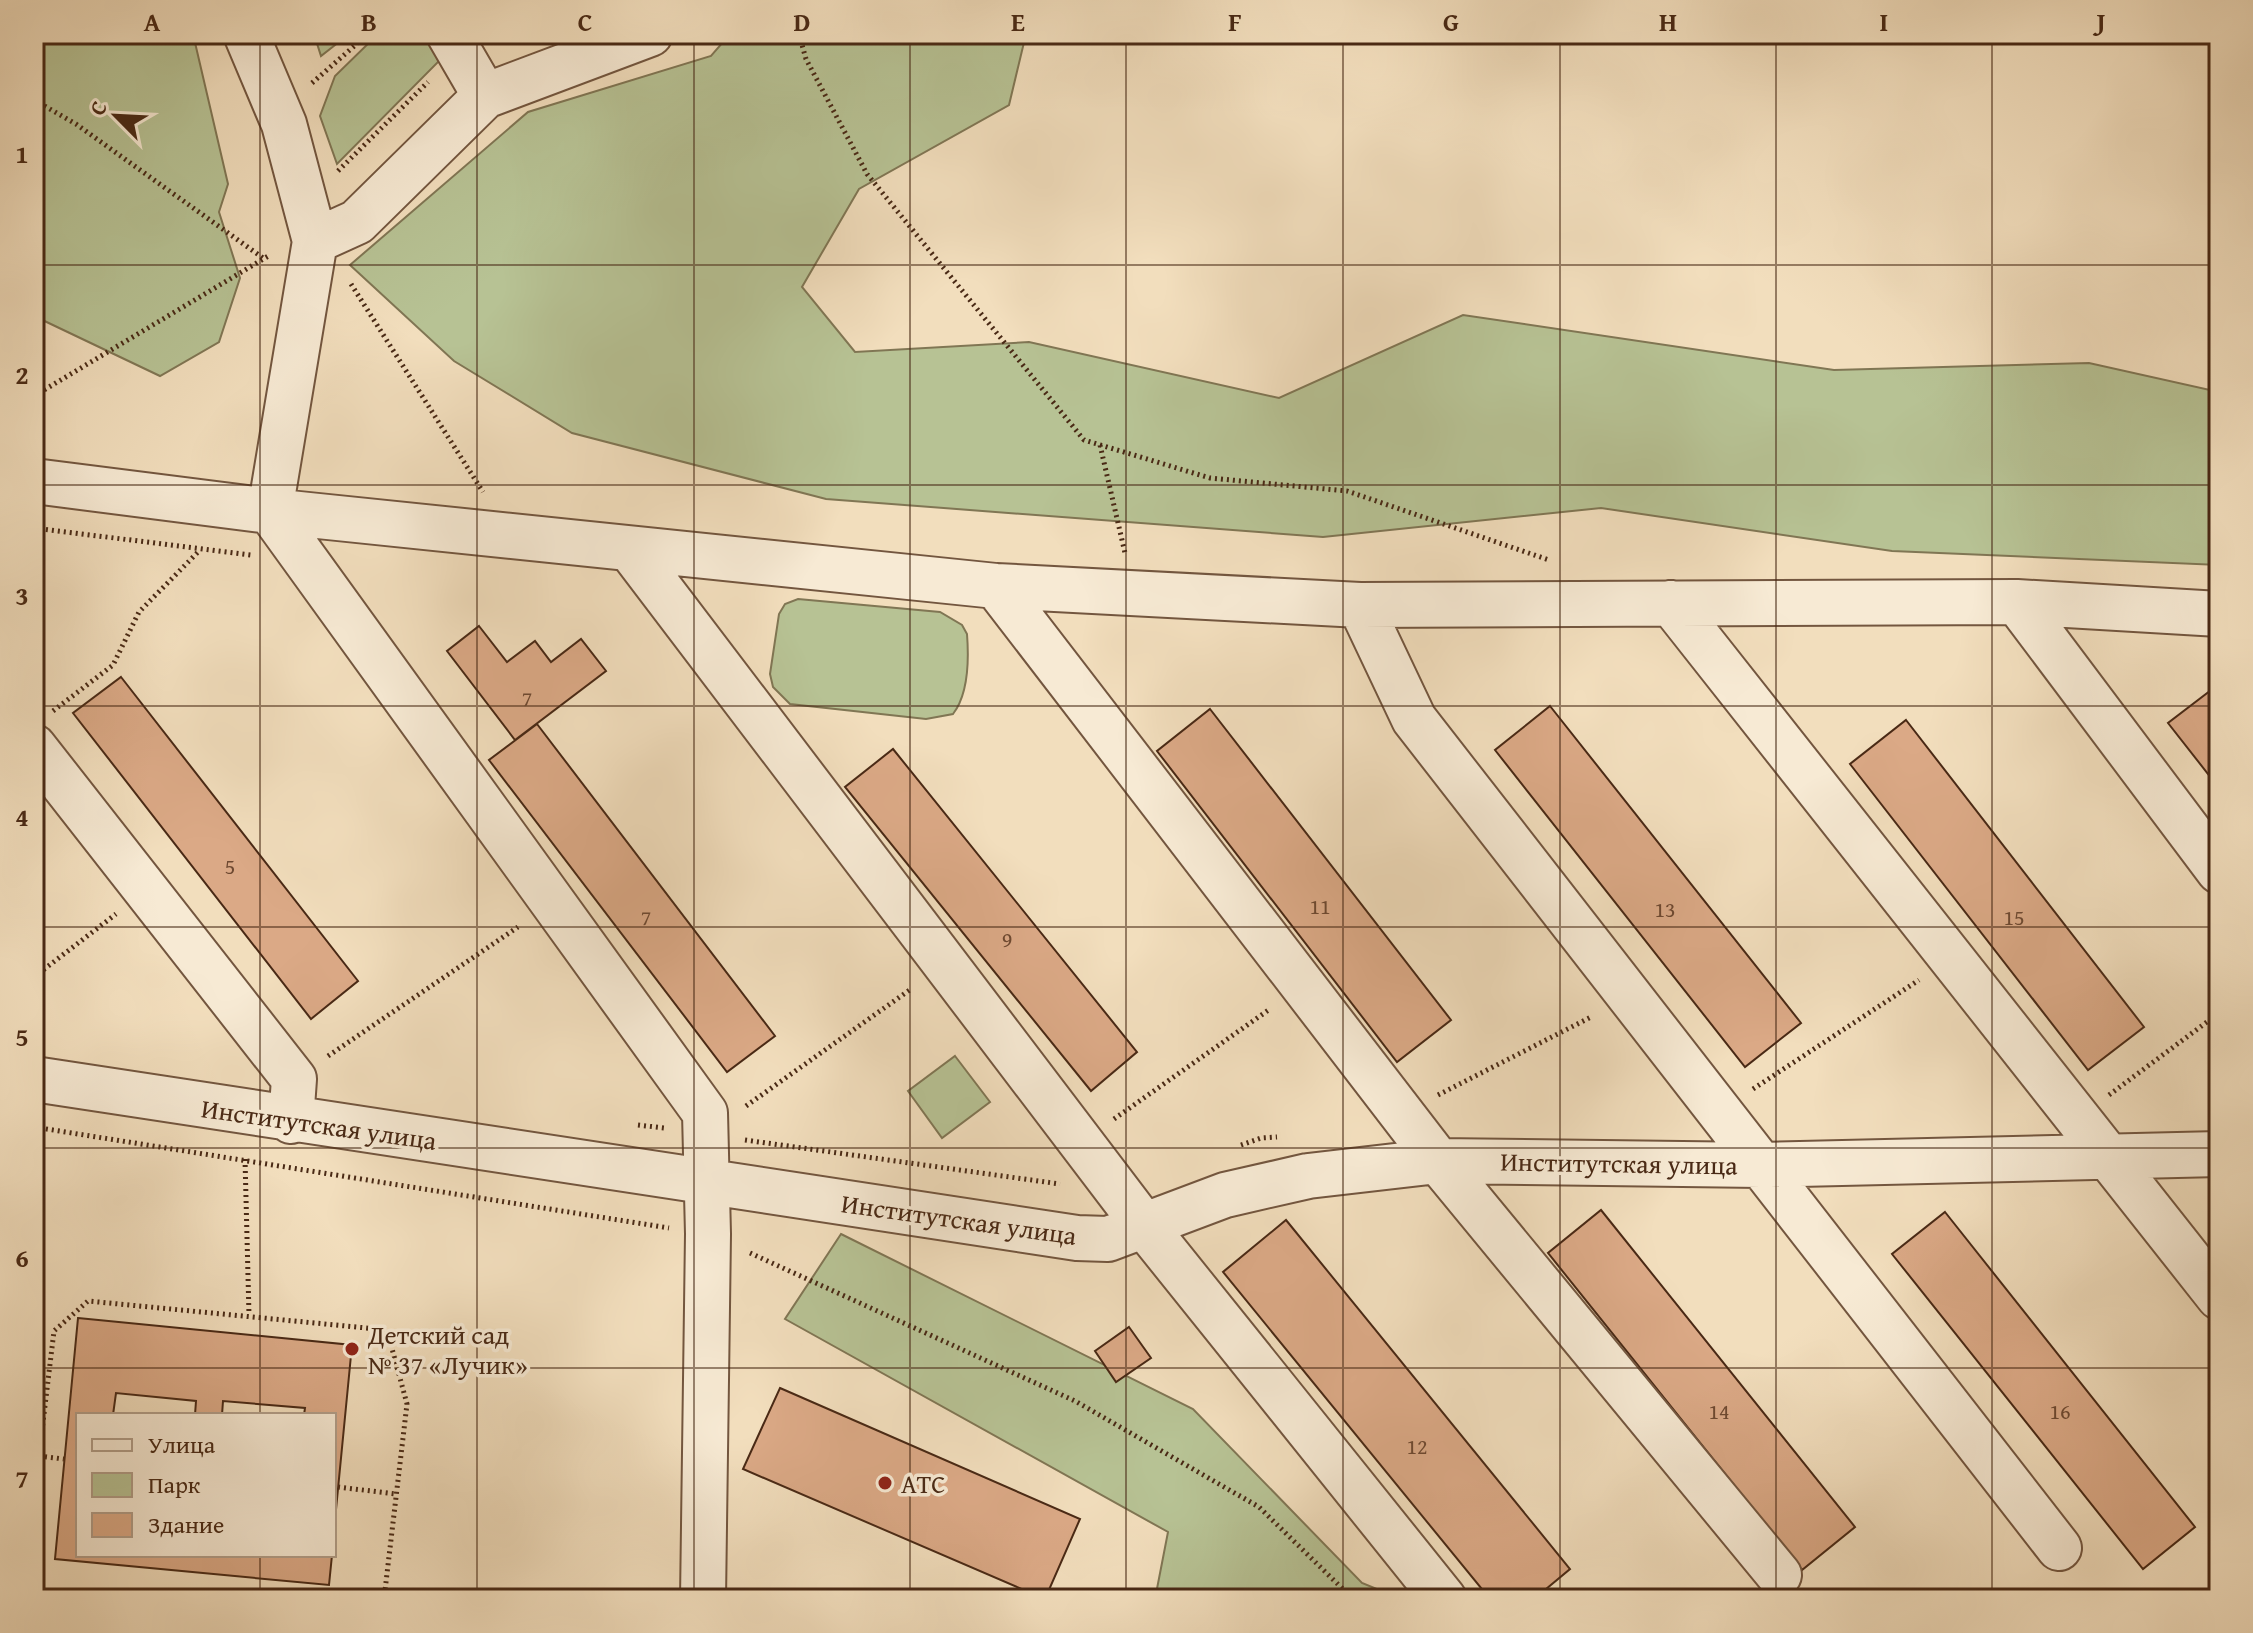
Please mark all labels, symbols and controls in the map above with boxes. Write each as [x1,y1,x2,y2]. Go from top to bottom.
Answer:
text: A [144,2,161,41]
text: B [361,2,377,41]
text: C [578,2,592,41]
text: D [794,2,810,41]
text: E [1011,2,1025,41]
text: F [1228,2,1242,41]
text: G [1443,2,1459,41]
text: H [1659,2,1677,41]
text: I [1880,2,1888,41]
text: J [2093,2,2106,41]
north arrow [76,76,156,156]
text: С [81,96,115,120]
text: 1 [15,134,29,173]
text: 2 [15,355,29,394]
text: 3 [15,576,29,615]
house number: 7 [522,682,532,714]
text: 4 [15,797,29,836]
house number: 5 [225,850,235,882]
house number: 11 [1309,890,1331,922]
house number: 13 [1654,893,1676,925]
house number: 7 [641,901,651,933]
house number: 15 [2003,901,2025,933]
house number: 9 [1002,923,1012,955]
text: 5 [15,1017,29,1056]
street label: Институтская улица [199,1088,440,1160]
street label: Институтская улица [1500,1141,1738,1185]
street label: Институтская улица [839,1183,1080,1255]
text: 6 [15,1238,29,1277]
place label: Детский сад № 37 «Лучик» [367,1315,528,1384]
marker: Детский сад № 37 «Лучик» [343,1340,361,1358]
house number: 14 [1708,1395,1730,1427]
house number: 16 [2049,1395,2071,1427]
legend [76,1413,336,1557]
text: Улица [148,1427,216,1462]
house number: 12 [1406,1430,1428,1462]
text: 7 [15,1459,29,1498]
place label: АТС [901,1464,945,1503]
text: Парк [148,1467,201,1502]
marker: АТС [876,1474,894,1492]
text: Здание [148,1507,224,1542]

